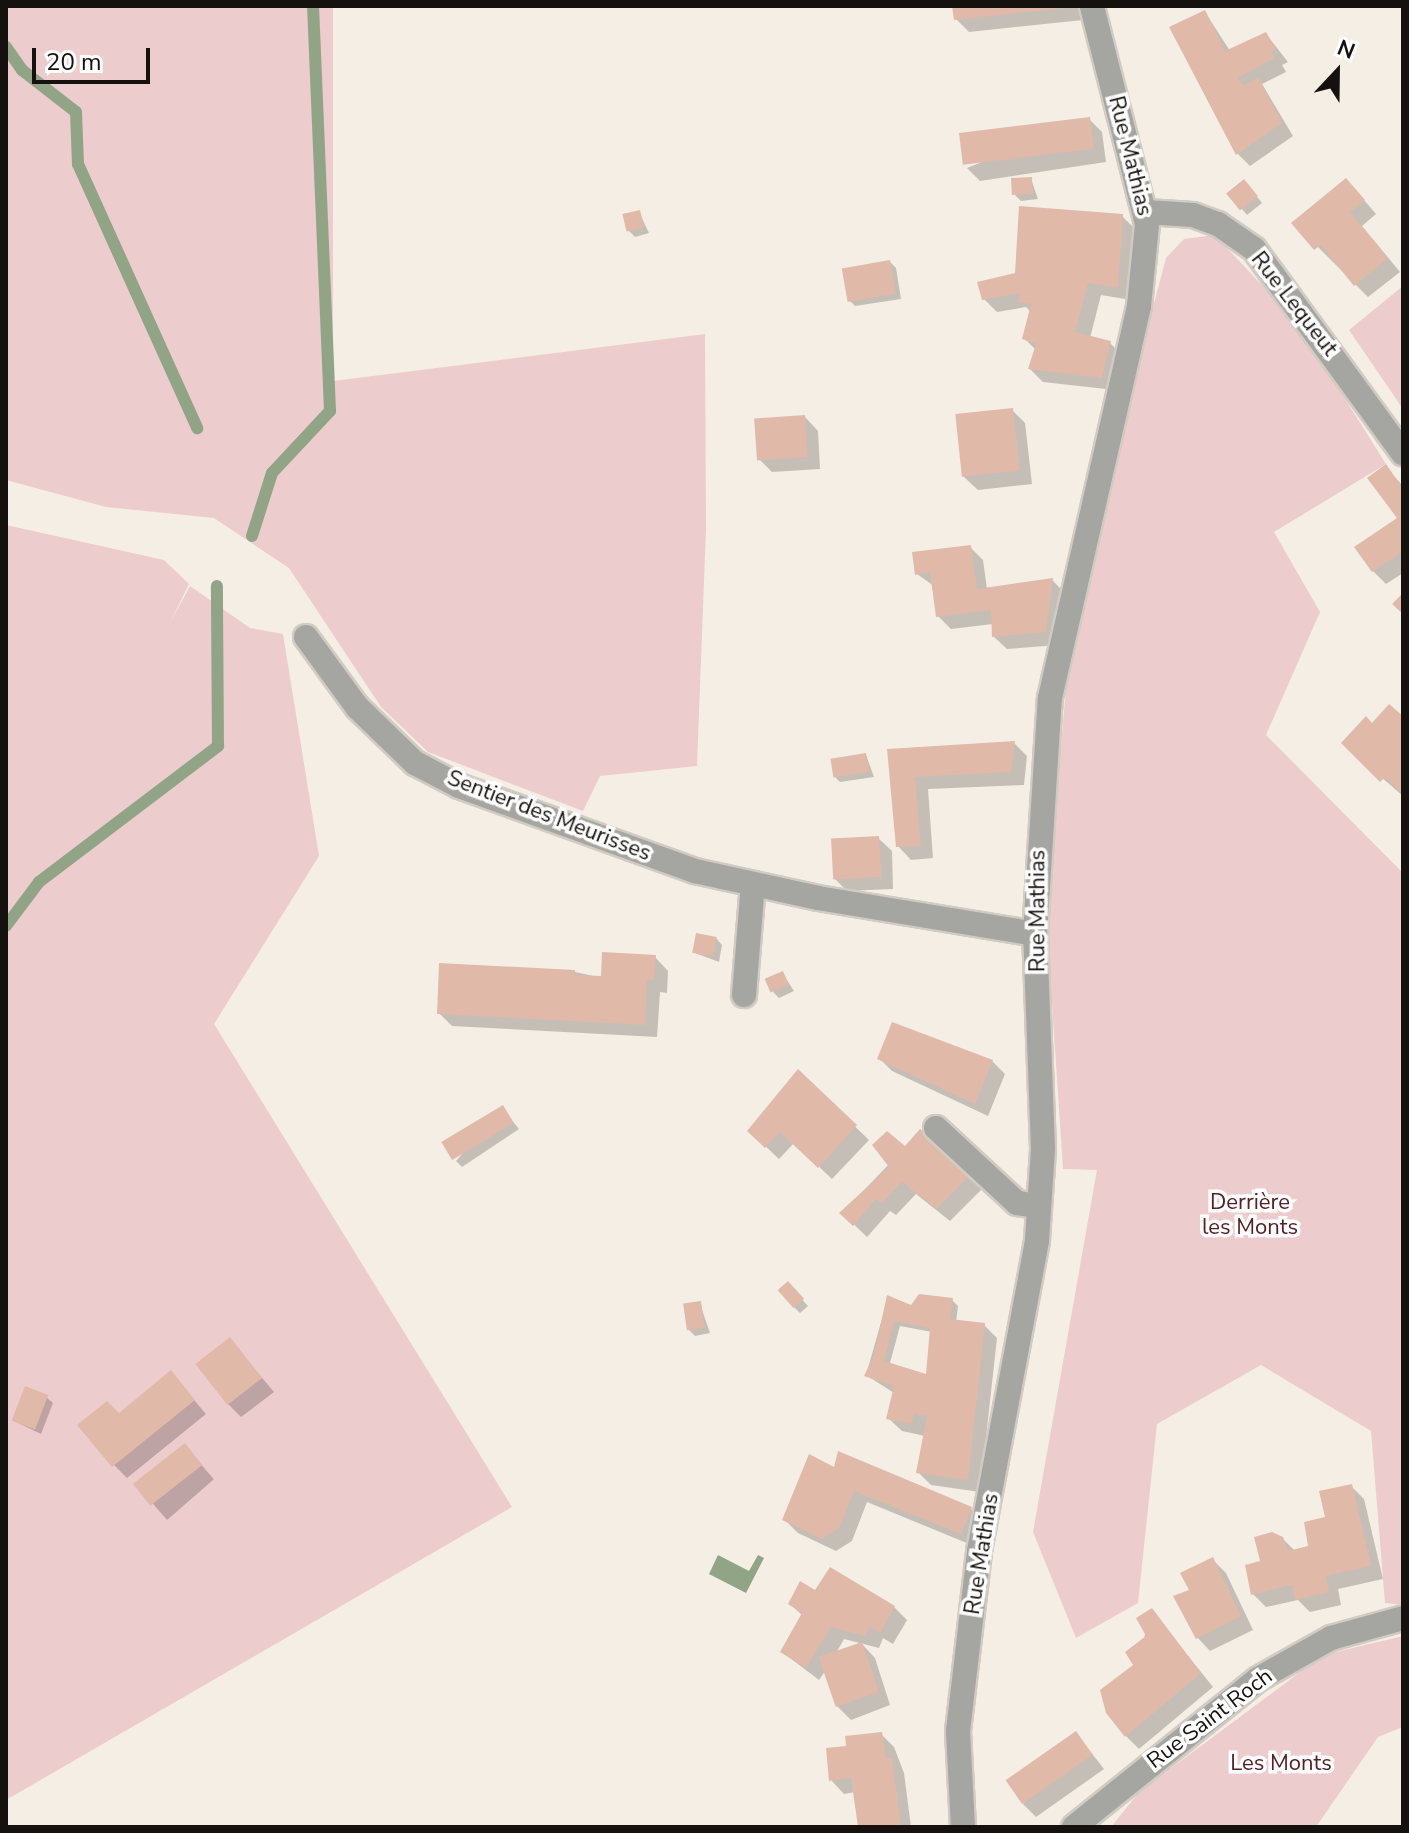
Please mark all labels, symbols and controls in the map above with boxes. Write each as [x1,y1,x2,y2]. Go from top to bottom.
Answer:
scale bar [36,32,154,82]
north arrow [1297,32,1377,112]
text: N [1333,33,1359,67]
text: 20 m [46,46,102,78]
street label: Rue Mathias [1102,93,1158,219]
street label: Rue Lequeut [1245,247,1343,361]
street label: Sentier des Meurisses [444,765,654,867]
street label: Rue Mathias [1025,850,1051,972]
park label: Derrière les Monts [1202,1189,1298,1240]
street label: Rue Mathias [959,1491,1005,1617]
street label: Rue Saint Roch [1142,1663,1278,1775]
park label: Les Monts [1230,1751,1332,1777]

